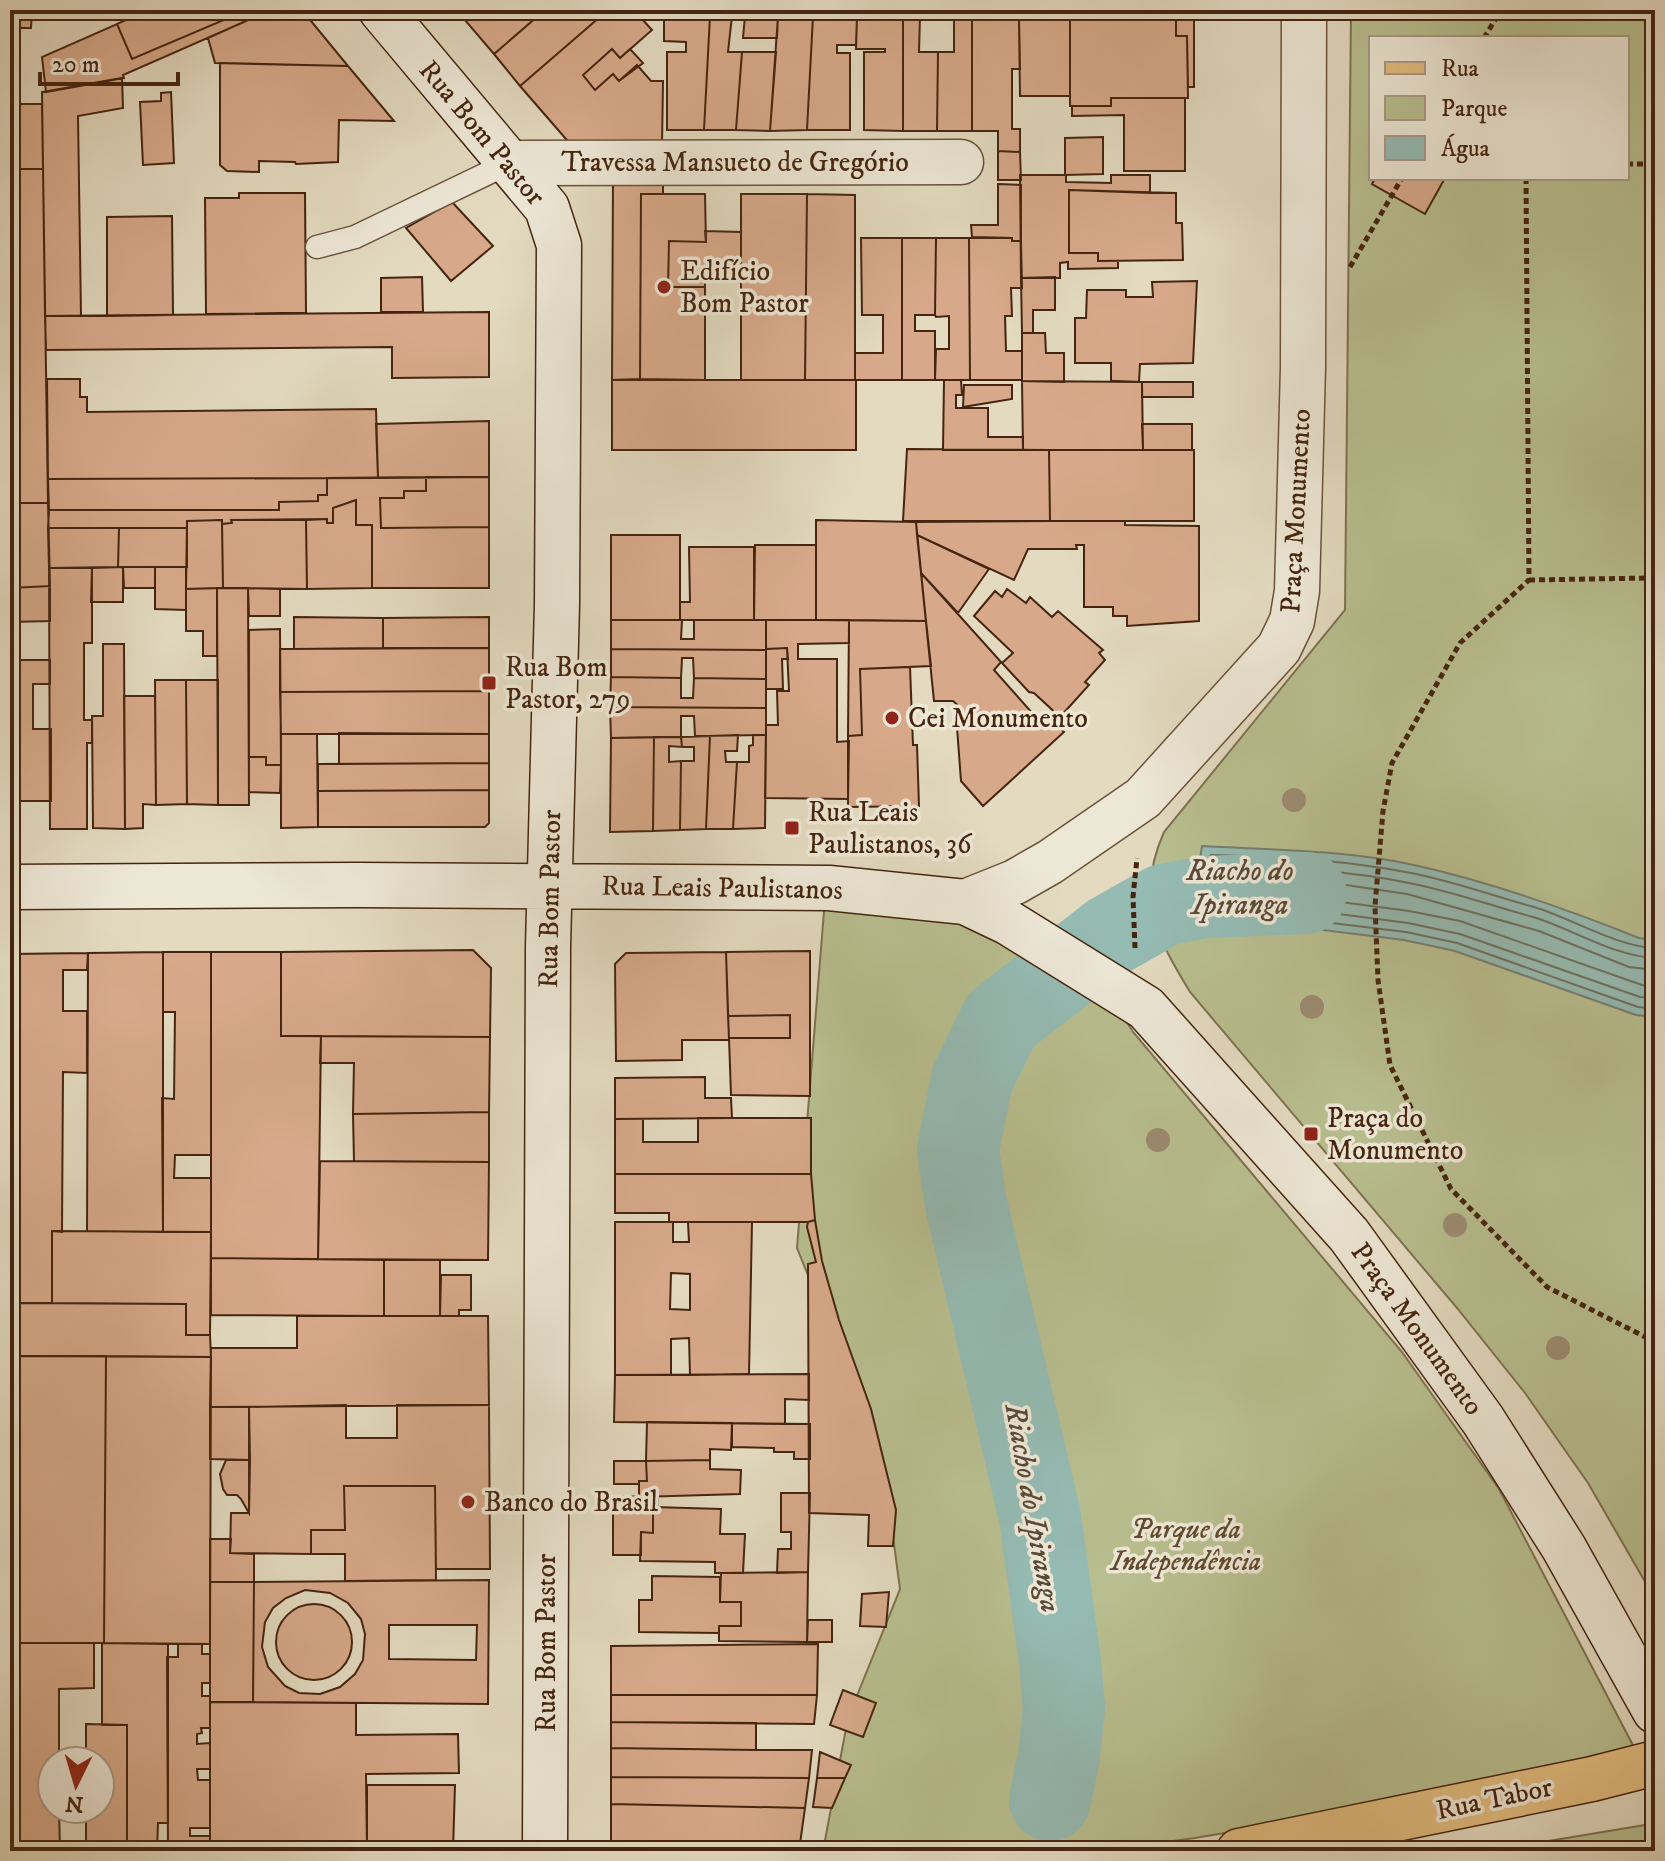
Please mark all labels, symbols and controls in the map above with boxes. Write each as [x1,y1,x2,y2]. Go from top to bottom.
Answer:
scale bar [40,36,178,86]
legend [1369,36,1629,180]
text: 20 m [52,50,100,80]
street label: Rua Bom Pastor [411,53,553,213]
text: Rua [1441,54,1480,84]
text: Parque [1441,94,1507,124]
text: Água [1441,133,1491,164]
street label: Travessa Mansueto de Gregório [561,145,909,180]
place label: Edifício Bom Pastor [680,254,809,321]
marker: Edifício Bom Pastor [655,278,673,296]
street label: Praça Monumento [1273,408,1319,614]
place label: Rua Bom Pastor, 279 [505,650,630,717]
marker: Rua Bom Pastor, 279 [480,674,498,692]
place label: Cei Monumento [908,701,1088,736]
marker: Cei Monumento [883,709,901,727]
place label: Rua Leais Paulistanos, 36 [808,795,973,862]
street label: Rua Bom Pastor [531,809,569,989]
marker: Rua Leais Paulistanos, 36 [783,819,801,837]
water label: Riacho do Ipiranga [1185,853,1294,924]
street label: Rua Leais Paulistanos [601,868,843,908]
place label: Praça do Monumento [1327,1101,1463,1168]
marker: Praça do Monumento [1302,1125,1320,1143]
street label: Praça Monumento [1343,1236,1491,1422]
water label: Riacho do Ipiranga [995,1400,1069,1615]
place label: Banco do Brasil [484,1485,659,1520]
marker: Banco do Brasil [459,1493,477,1511]
park label: Parque da Independência [1109,1512,1261,1579]
street label: Rua Bom Pastor [529,1553,564,1732]
north arrow [36,1745,116,1825]
street label: Rua Tabor [1433,1770,1556,1828]
text: N [64,1789,85,1818]

